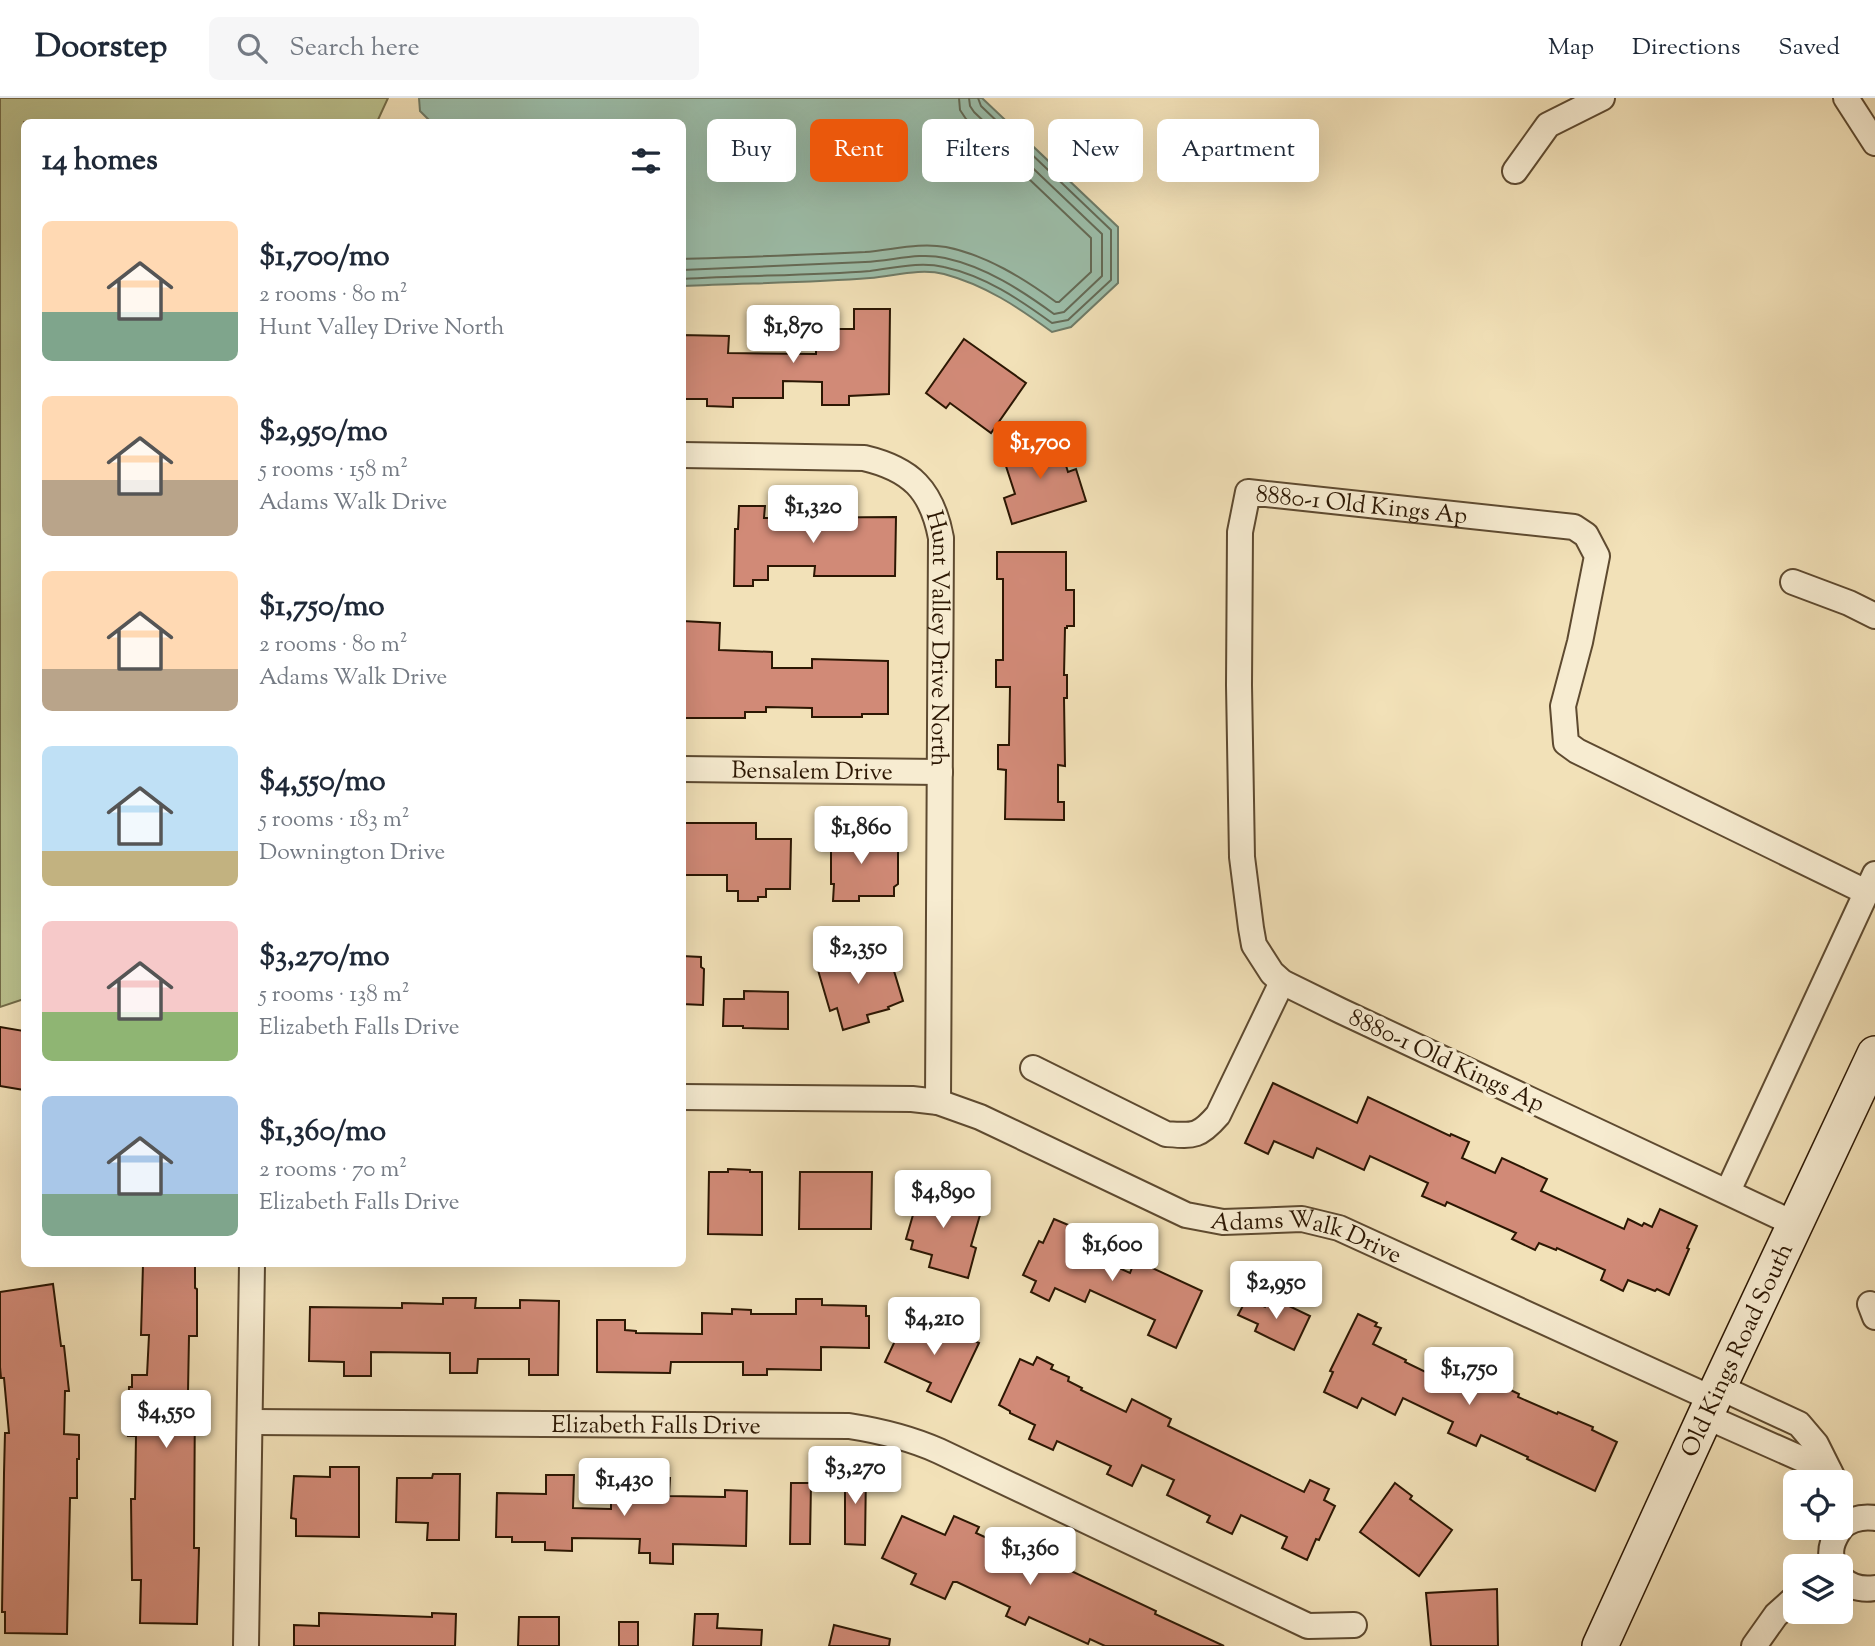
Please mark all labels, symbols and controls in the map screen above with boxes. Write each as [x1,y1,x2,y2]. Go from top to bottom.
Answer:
search box [209,17,699,80]
text: Doorstep [35,24,167,72]
icon: search [233,29,271,67]
text: Search here [289,30,420,67]
text: Map [1548,31,1594,65]
text: Directions [1632,31,1740,65]
text: Saved [1778,31,1840,65]
chip: Buy [707,119,796,182]
chip: Rent [810,119,908,182]
chip: Filters [922,119,1034,182]
chip: New [1048,119,1143,182]
chip: Apartment [1157,119,1319,182]
text: 14 homes [42,140,158,183]
icon: filters [627,142,665,180]
text: $1,700/mo [259,236,390,279]
icon: home [98,249,182,333]
text: 2 rooms · 80 m² [259,279,407,312]
pin: $1,870 [736,306,850,365]
text: $1,870 [763,311,823,344]
text: Hunt Valley Drive North [259,312,505,345]
text: $2,950/mo [259,411,388,454]
pin: $1,700 [983,422,1097,481]
icon: home [98,424,182,508]
text: $1,700 [1009,427,1071,460]
text: 5 rooms · 158 m² [259,454,408,487]
street label: 8880-1 Old Kings Ap [1254,478,1469,534]
pin: $1,320 [756,486,870,545]
text: Adams Walk Drive [259,487,447,520]
text: $1,320 [784,491,842,524]
street label: Hunt Valley Drive North [916,507,957,767]
text: $1,750/mo [259,586,385,629]
icon: home [98,599,182,683]
text: 2 rooms · 80 m² [259,629,407,662]
text: Adams Walk Drive [259,662,447,695]
street label: Bensalem Drive [731,755,893,790]
text: $4,550/mo [259,761,386,804]
icon: home [98,774,182,858]
text: 5 rooms · 183 m² [259,804,410,837]
pin: $1,860 [804,806,918,866]
text: $1,860 [831,812,891,845]
text: Downington Drive [259,837,445,870]
pin: $2,350 [801,926,915,986]
text: $2,350 [829,932,887,965]
text: $3,270/mo [259,936,390,979]
icon: home [98,949,182,1033]
text: 5 rooms · 138 m² [259,979,410,1012]
street label: 8880-1 Old Kings Ap [1343,1002,1550,1122]
text: Elizabeth Falls Drive [259,1012,459,1045]
text: $1,360/mo [259,1111,386,1154]
icon: home [98,1124,182,1208]
text: 2 rooms · 70 m² [259,1154,407,1187]
pin: $4,890 [886,1170,1000,1230]
text: $4,890 [911,1176,975,1209]
text: Elizabeth Falls Drive [259,1187,459,1220]
street label: Adams Walk Drive [1208,1204,1407,1273]
pin: $1,600 [1055,1224,1169,1283]
text: $1,600 [1081,1229,1143,1262]
street label: Old Kings Road South [1674,1238,1803,1463]
pin: $2,950 [1219,1262,1333,1321]
text: $2,950 [1246,1267,1306,1300]
pin: $4,210 [877,1298,991,1357]
text: $4,210 [904,1303,964,1336]
pin: $1,750 [1412,1348,1526,1407]
text: $1,750 [1440,1353,1498,1386]
pin: $4,550 [109,1390,223,1450]
text: $4,550 [137,1396,195,1429]
street label: Elizabeth Falls Drive [551,1409,761,1444]
pin: $3,270 [798,1446,912,1506]
text: $3,270 [824,1452,886,1485]
pin: $1,430 [567,1458,681,1518]
text: $1,430 [595,1464,653,1497]
map controls [1783,1470,1853,1624]
button: locate [1783,1470,1853,1540]
pin: $1,360 [973,1528,1087,1587]
text: $1,360 [1001,1533,1059,1566]
button: layers [1783,1554,1853,1624]

